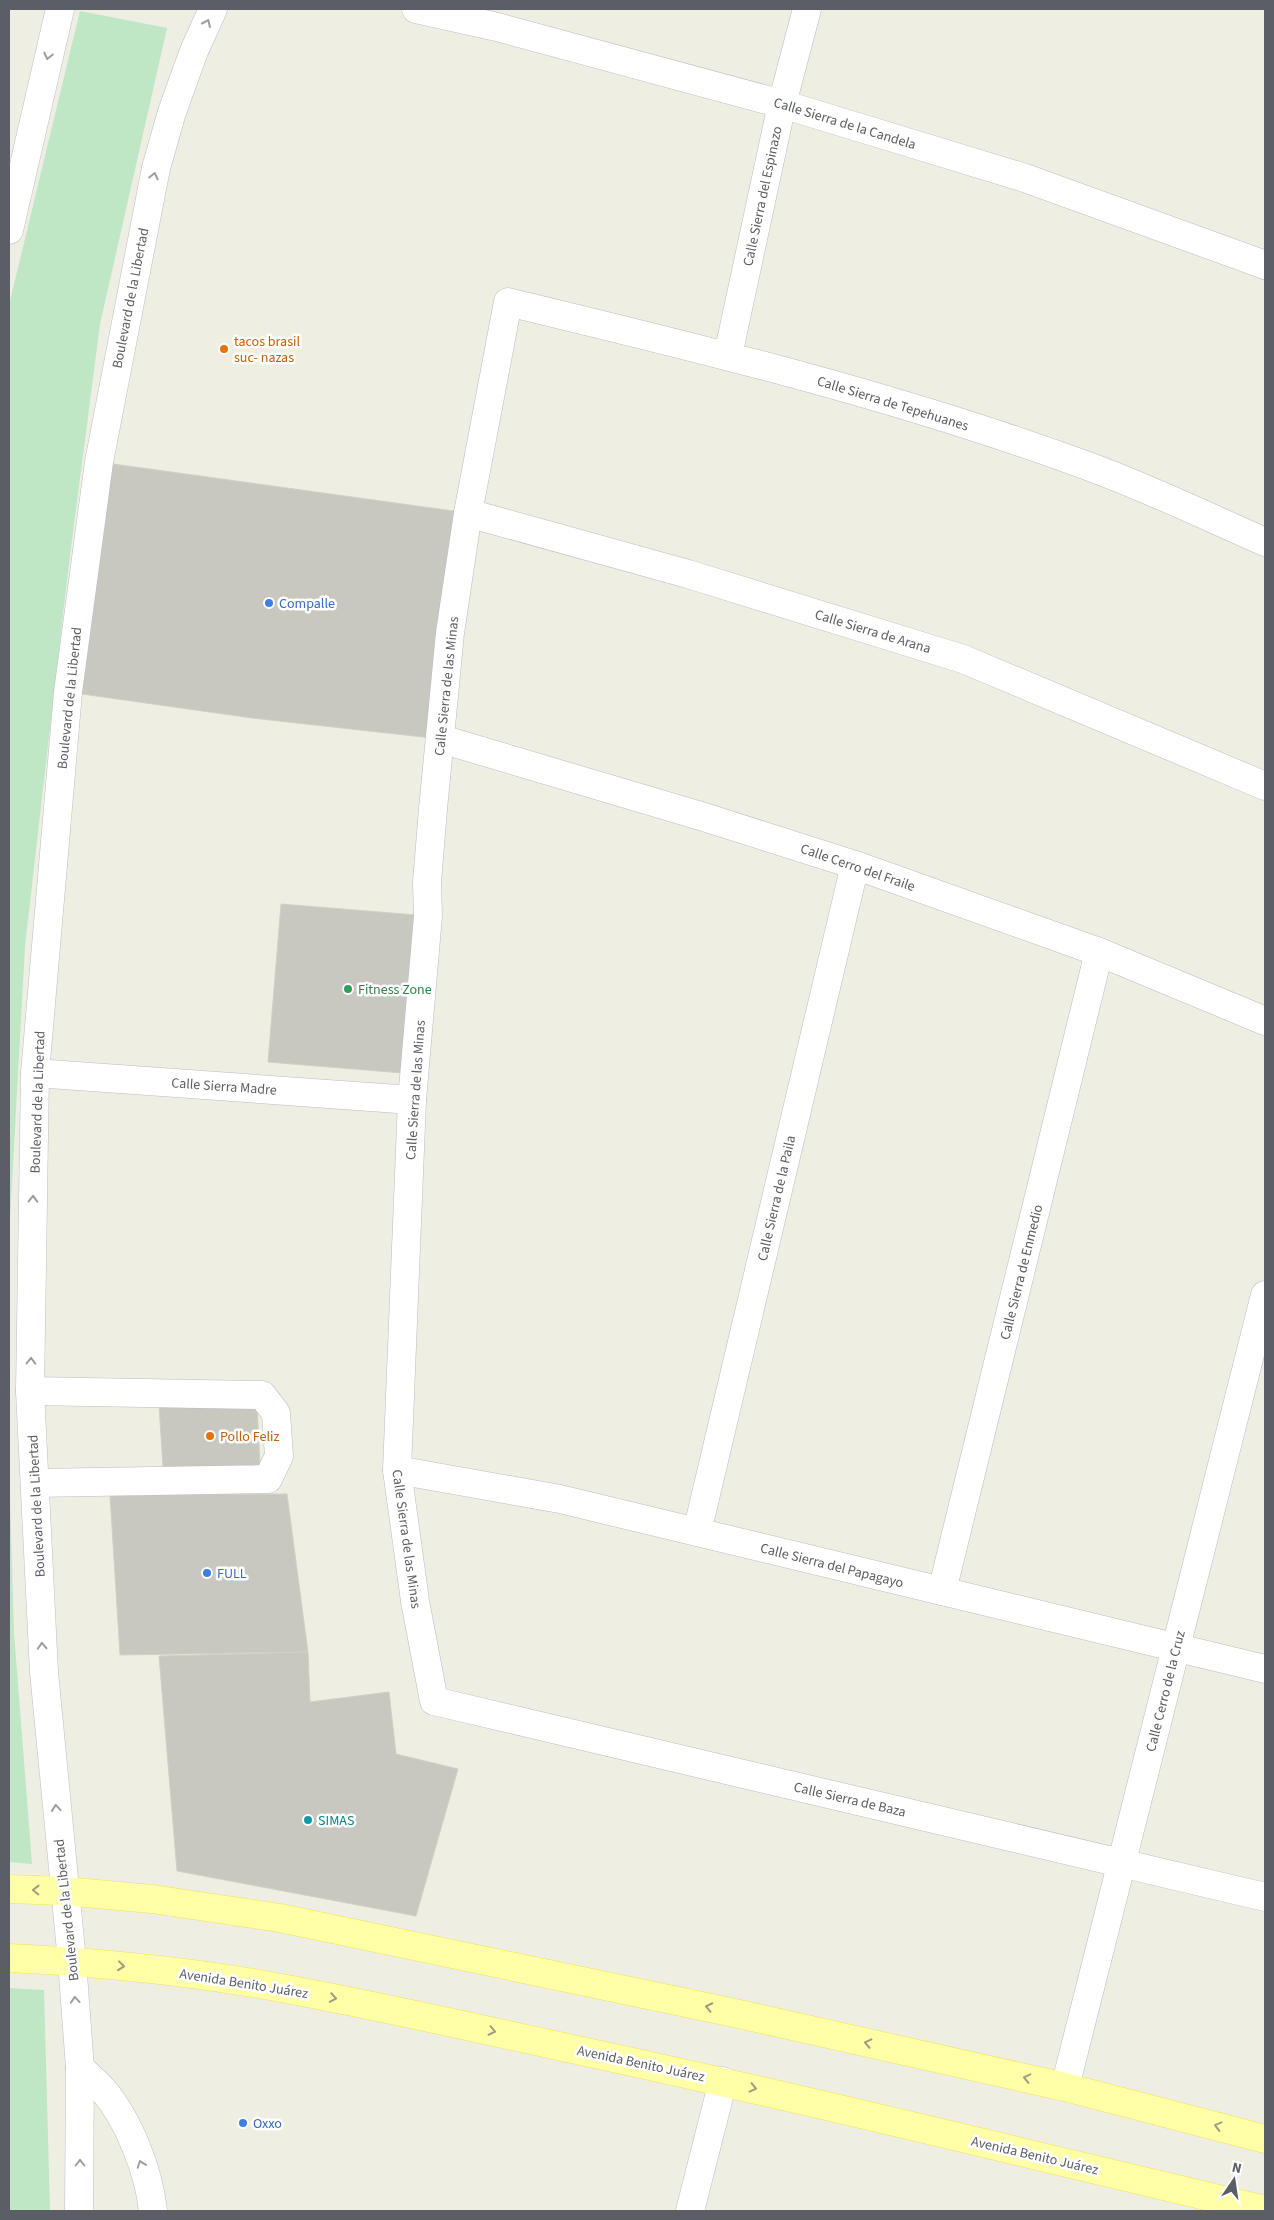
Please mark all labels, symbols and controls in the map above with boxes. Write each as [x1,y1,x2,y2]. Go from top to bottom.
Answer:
one-way arrow [200,19,211,28]
one-way arrow [43,52,54,61]
street label: Calle Sierra de la Candela [771,93,918,155]
street label: Calle Sierra del Espinazo [738,124,788,268]
one-way arrow [148,172,159,181]
street label: Boulevard de la Libertad [108,226,154,370]
place label: tacos brasil suc- nazas [234,332,300,368]
marker: tacos brasil suc- nazas [218,343,230,355]
street label: Calle Sierra de Tepehuanes [814,371,971,437]
place label: Compalle [279,594,335,614]
marker: Compalle [263,597,275,609]
street label: Calle Sierra de Arana [812,605,933,659]
street label: Calle Sierra de las Minas [430,615,464,757]
street label: Boulevard de la Libertad [53,626,87,770]
street label: Calle Cerro del Fraile [798,839,918,897]
place label: Fitness Zone [358,980,432,1000]
marker: Fitness Zone [342,983,354,995]
street label: Calle Sierra de las Minas [401,1019,431,1161]
street label: Boulevard de la Libertad [26,1030,50,1174]
street label: Calle Sierra Madre [171,1073,277,1101]
street label: Calle Sierra de la Paila [753,1133,801,1263]
one-way arrow [28,1195,38,1202]
street label: Calle Sierra de Enmedio [995,1202,1048,1342]
one-way arrow [25,1357,36,1365]
place label: Pollo Feliz [220,1427,279,1447]
marker: Pollo Feliz [204,1430,216,1442]
street label: Boulevard de la Libertad [23,1434,51,1578]
street label: Calle Sierra de las Minas [386,1468,426,1610]
street label: Calle Sierra del Papagayo [758,1538,906,1593]
place label: FULL [217,1564,247,1584]
marker: FULL [201,1567,213,1579]
street label: Calle Cerro de la Cruz [1141,1629,1191,1754]
one-way arrow [37,1642,48,1650]
street label: Calle Sierra de Baza [792,1777,908,1823]
one-way arrow [51,1804,62,1812]
place label: SIMAS [318,1811,354,1831]
marker: SIMAS [302,1814,314,1826]
street label: Boulevard de la Libertad [50,1838,84,1982]
one-way arrow [32,1885,40,1895]
one-way arrow [117,1960,125,1971]
street label: Avenida Benito Juárez [178,1964,310,2004]
one-way arrow [329,1992,337,2002]
one-way arrow [70,1996,81,2004]
one-way arrow [705,2003,714,2013]
one-way arrow [488,2026,496,2036]
one-way arrow [864,2038,872,2048]
street label: Avenida Benito Juárez [575,2041,706,2087]
one-way arrow [1022,2073,1031,2084]
one-way arrow [749,2082,758,2093]
place label: Oxxo [253,2114,282,2134]
marker: Oxxo [237,2117,249,2129]
one-way arrow [1215,2122,1223,2132]
street label: Avenida Benito Juárez [969,2132,1100,2180]
north arrow [1209,2155,1259,2205]
one-way arrow [75,2158,85,2166]
text: N [1230,2158,1243,2179]
one-way arrow [137,2161,147,2169]

